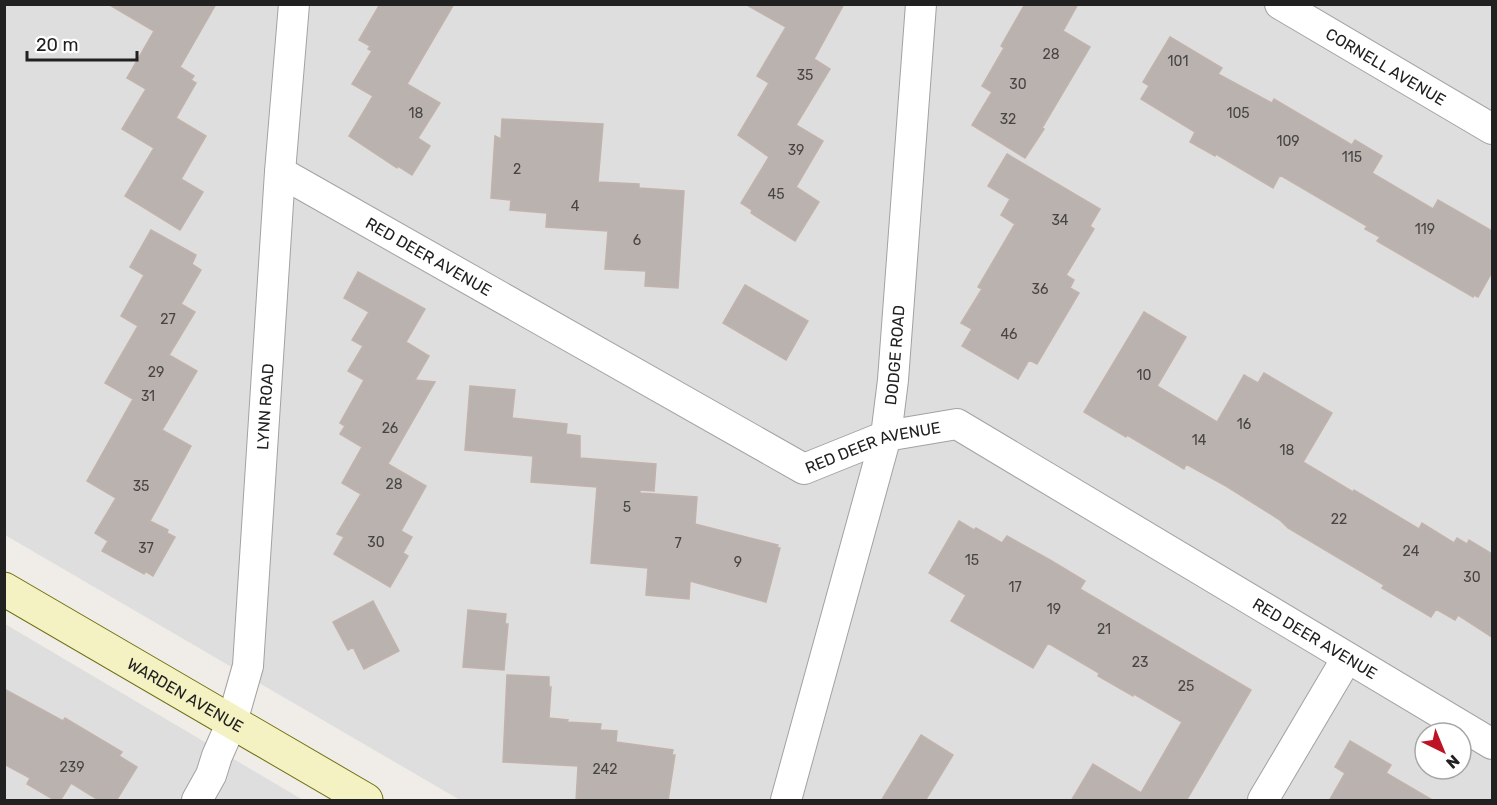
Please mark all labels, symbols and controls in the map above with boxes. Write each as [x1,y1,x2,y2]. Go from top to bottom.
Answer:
scale bar [27,24,136,62]
street label: CORNELL AVENUE [1322,24,1449,109]
text: 20 m [36,34,78,56]
house number: 28 [1042,46,1060,63]
house number: 101 [1168,53,1188,70]
house number: 35 [797,67,813,84]
house number: 30 [1009,76,1027,93]
house number: 18 [409,105,424,122]
house number: 105 [1226,105,1250,122]
house number: 32 [1000,111,1016,128]
house number: 109 [1276,133,1300,150]
house number: 39 [788,142,804,159]
house number: 115 [1342,149,1362,166]
house number: 2 [513,161,521,178]
house number: 45 [767,186,785,203]
house number: 4 [571,198,580,215]
house number: 34 [1051,212,1069,229]
street label: RED DEER AVENUE [362,213,495,300]
house number: 119 [1415,221,1435,238]
house number: 6 [633,232,641,249]
house number: 36 [1032,281,1048,298]
street label: DODGE ROAD [880,304,908,406]
house number: 27 [160,311,176,328]
house number: 46 [1000,326,1018,343]
street label: LYNN ROAD [253,363,277,450]
house number: 29 [148,364,164,381]
house number: 10 [1137,367,1152,384]
house number: 31 [141,388,155,405]
house number: 16 [1237,416,1251,433]
street label: RED DEER AVENUE [802,417,942,477]
house number: 26 [382,420,398,437]
house number: 14 [1192,432,1207,449]
house number: 18 [1280,442,1295,459]
house number: 28 [385,476,403,493]
house number: 35 [133,478,149,495]
house number: 5 [623,499,631,516]
house number: 22 [1331,511,1347,528]
house number: 30 [367,534,385,551]
house number: 7 [674,535,682,552]
house number: 37 [138,540,154,557]
house number: 24 [1403,543,1420,560]
house number: 15 [965,552,979,569]
house number: 9 [734,554,742,571]
house number: 30 [1463,569,1481,586]
house number: 17 [1008,579,1022,596]
street label: RED DEER AVENUE [1249,594,1381,683]
house number: 19 [1047,601,1061,618]
house number: 21 [1097,621,1111,638]
street label: WARDEN AVENUE [124,654,247,736]
house number: 23 [1132,654,1148,671]
house number: 25 [1178,678,1194,695]
north arrow [1413,721,1473,781]
text: N [1442,751,1464,772]
house number: 239 [60,759,84,776]
house number: 242 [593,761,618,778]

